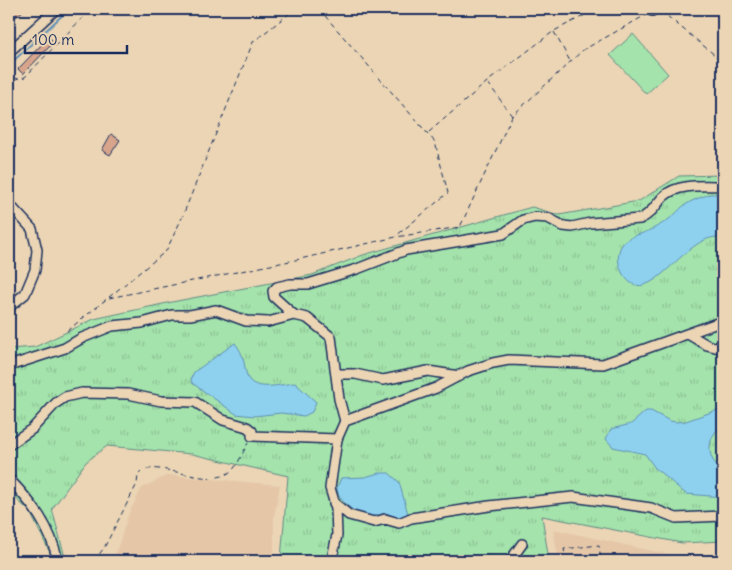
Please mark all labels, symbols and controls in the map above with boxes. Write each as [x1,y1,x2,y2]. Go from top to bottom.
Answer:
scale bar [25,22,128,54]
text: 100 m [32,30,74,49]

